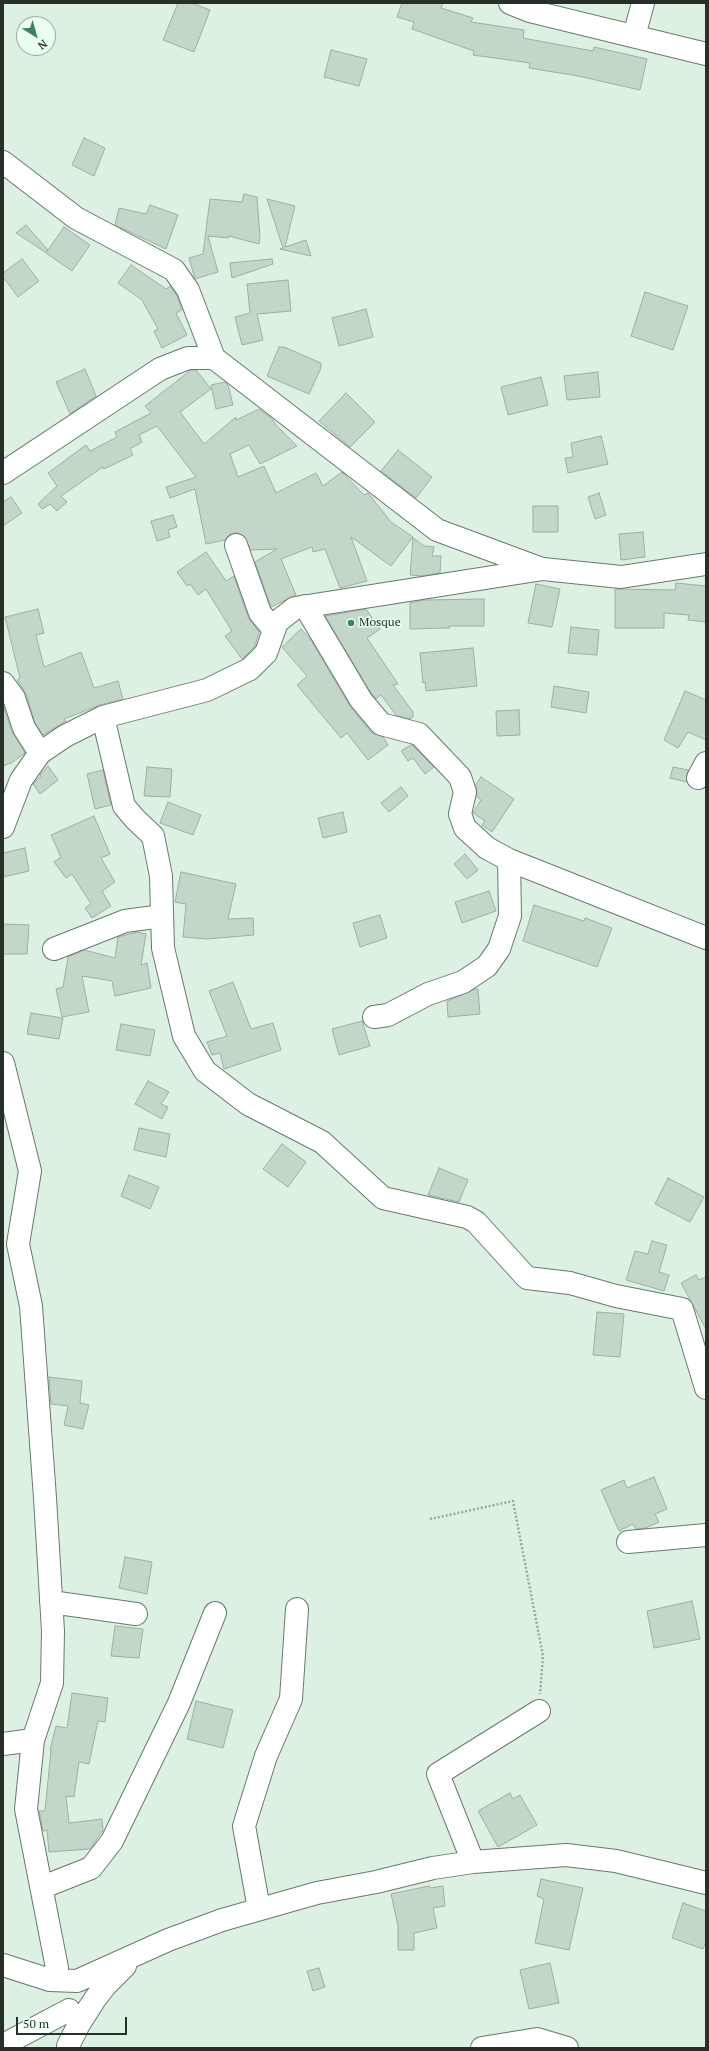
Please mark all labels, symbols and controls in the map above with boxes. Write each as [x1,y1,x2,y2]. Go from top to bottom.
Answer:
north arrow [16,16,56,56]
text: N [35,37,50,53]
place label: Mosque [359,616,401,630]
marker: Mosque [346,618,356,628]
scale bar [18,2009,129,2035]
text: 50 m [23,2016,49,2031]

